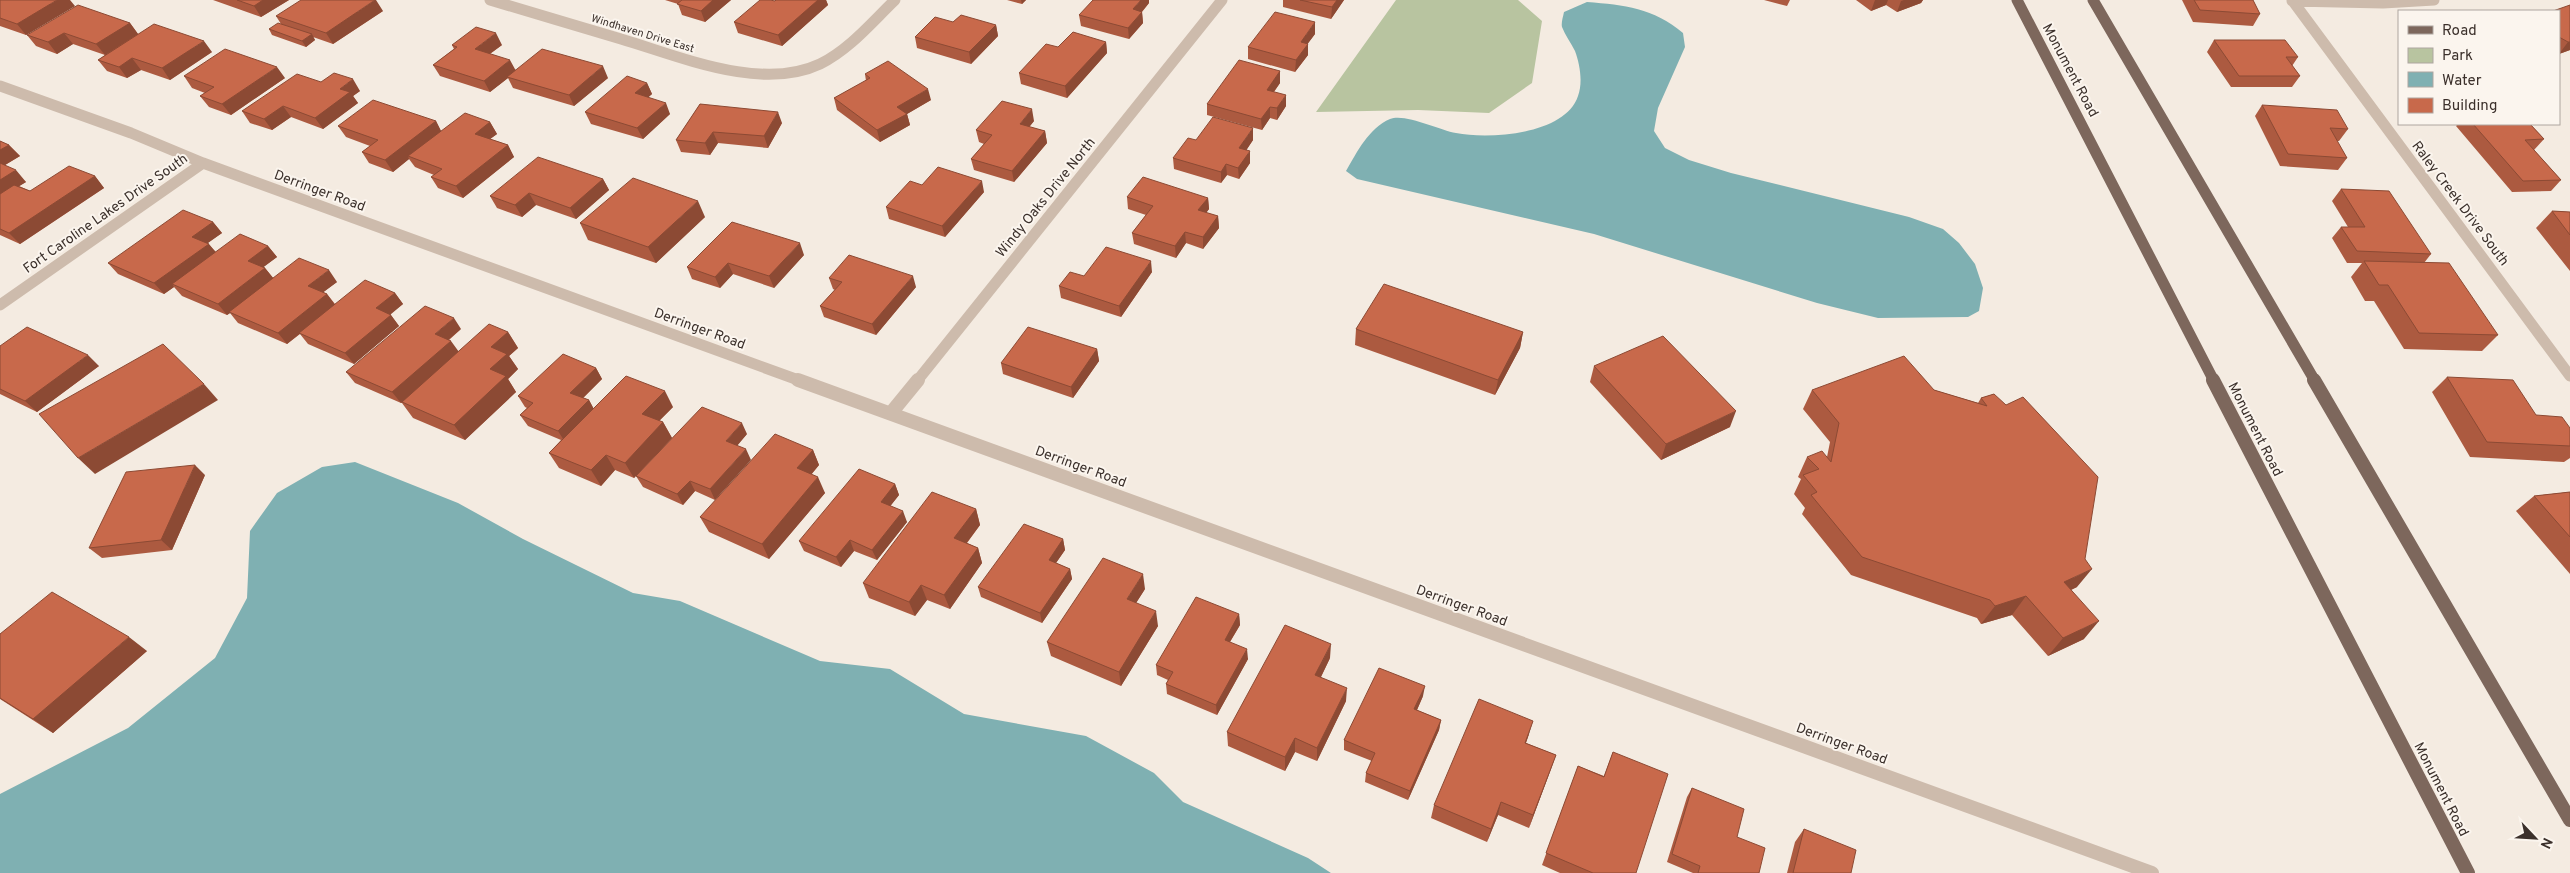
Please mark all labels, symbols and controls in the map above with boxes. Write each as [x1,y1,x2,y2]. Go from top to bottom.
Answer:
legend [2398,10,2560,125]
street label: Windhaven Drive East [589,12,696,56]
street label: Monument Road [2038,21,2101,120]
text: Road [2442,22,2477,41]
text: Park [2442,47,2473,66]
text: Water [2442,72,2482,91]
text: Building [2442,97,2497,116]
street label: Windy Oaks Drive North [993,135,1100,261]
street label: Raley Creek Drive South [2407,138,2512,270]
street label: Fort Caroline Lakes Drive South [20,151,191,278]
street label: Derringer Road [271,167,368,216]
street label: Derringer Road [651,305,748,354]
street label: Monument Road [2224,380,2286,480]
street label: Derringer Road [1032,443,1129,492]
street label: Derringer Road [1413,582,1510,631]
street label: Derringer Road [1793,720,1890,769]
street label: Monument Road [2410,740,2472,840]
north arrow [2510,813,2560,863]
text: N [2536,835,2555,851]

